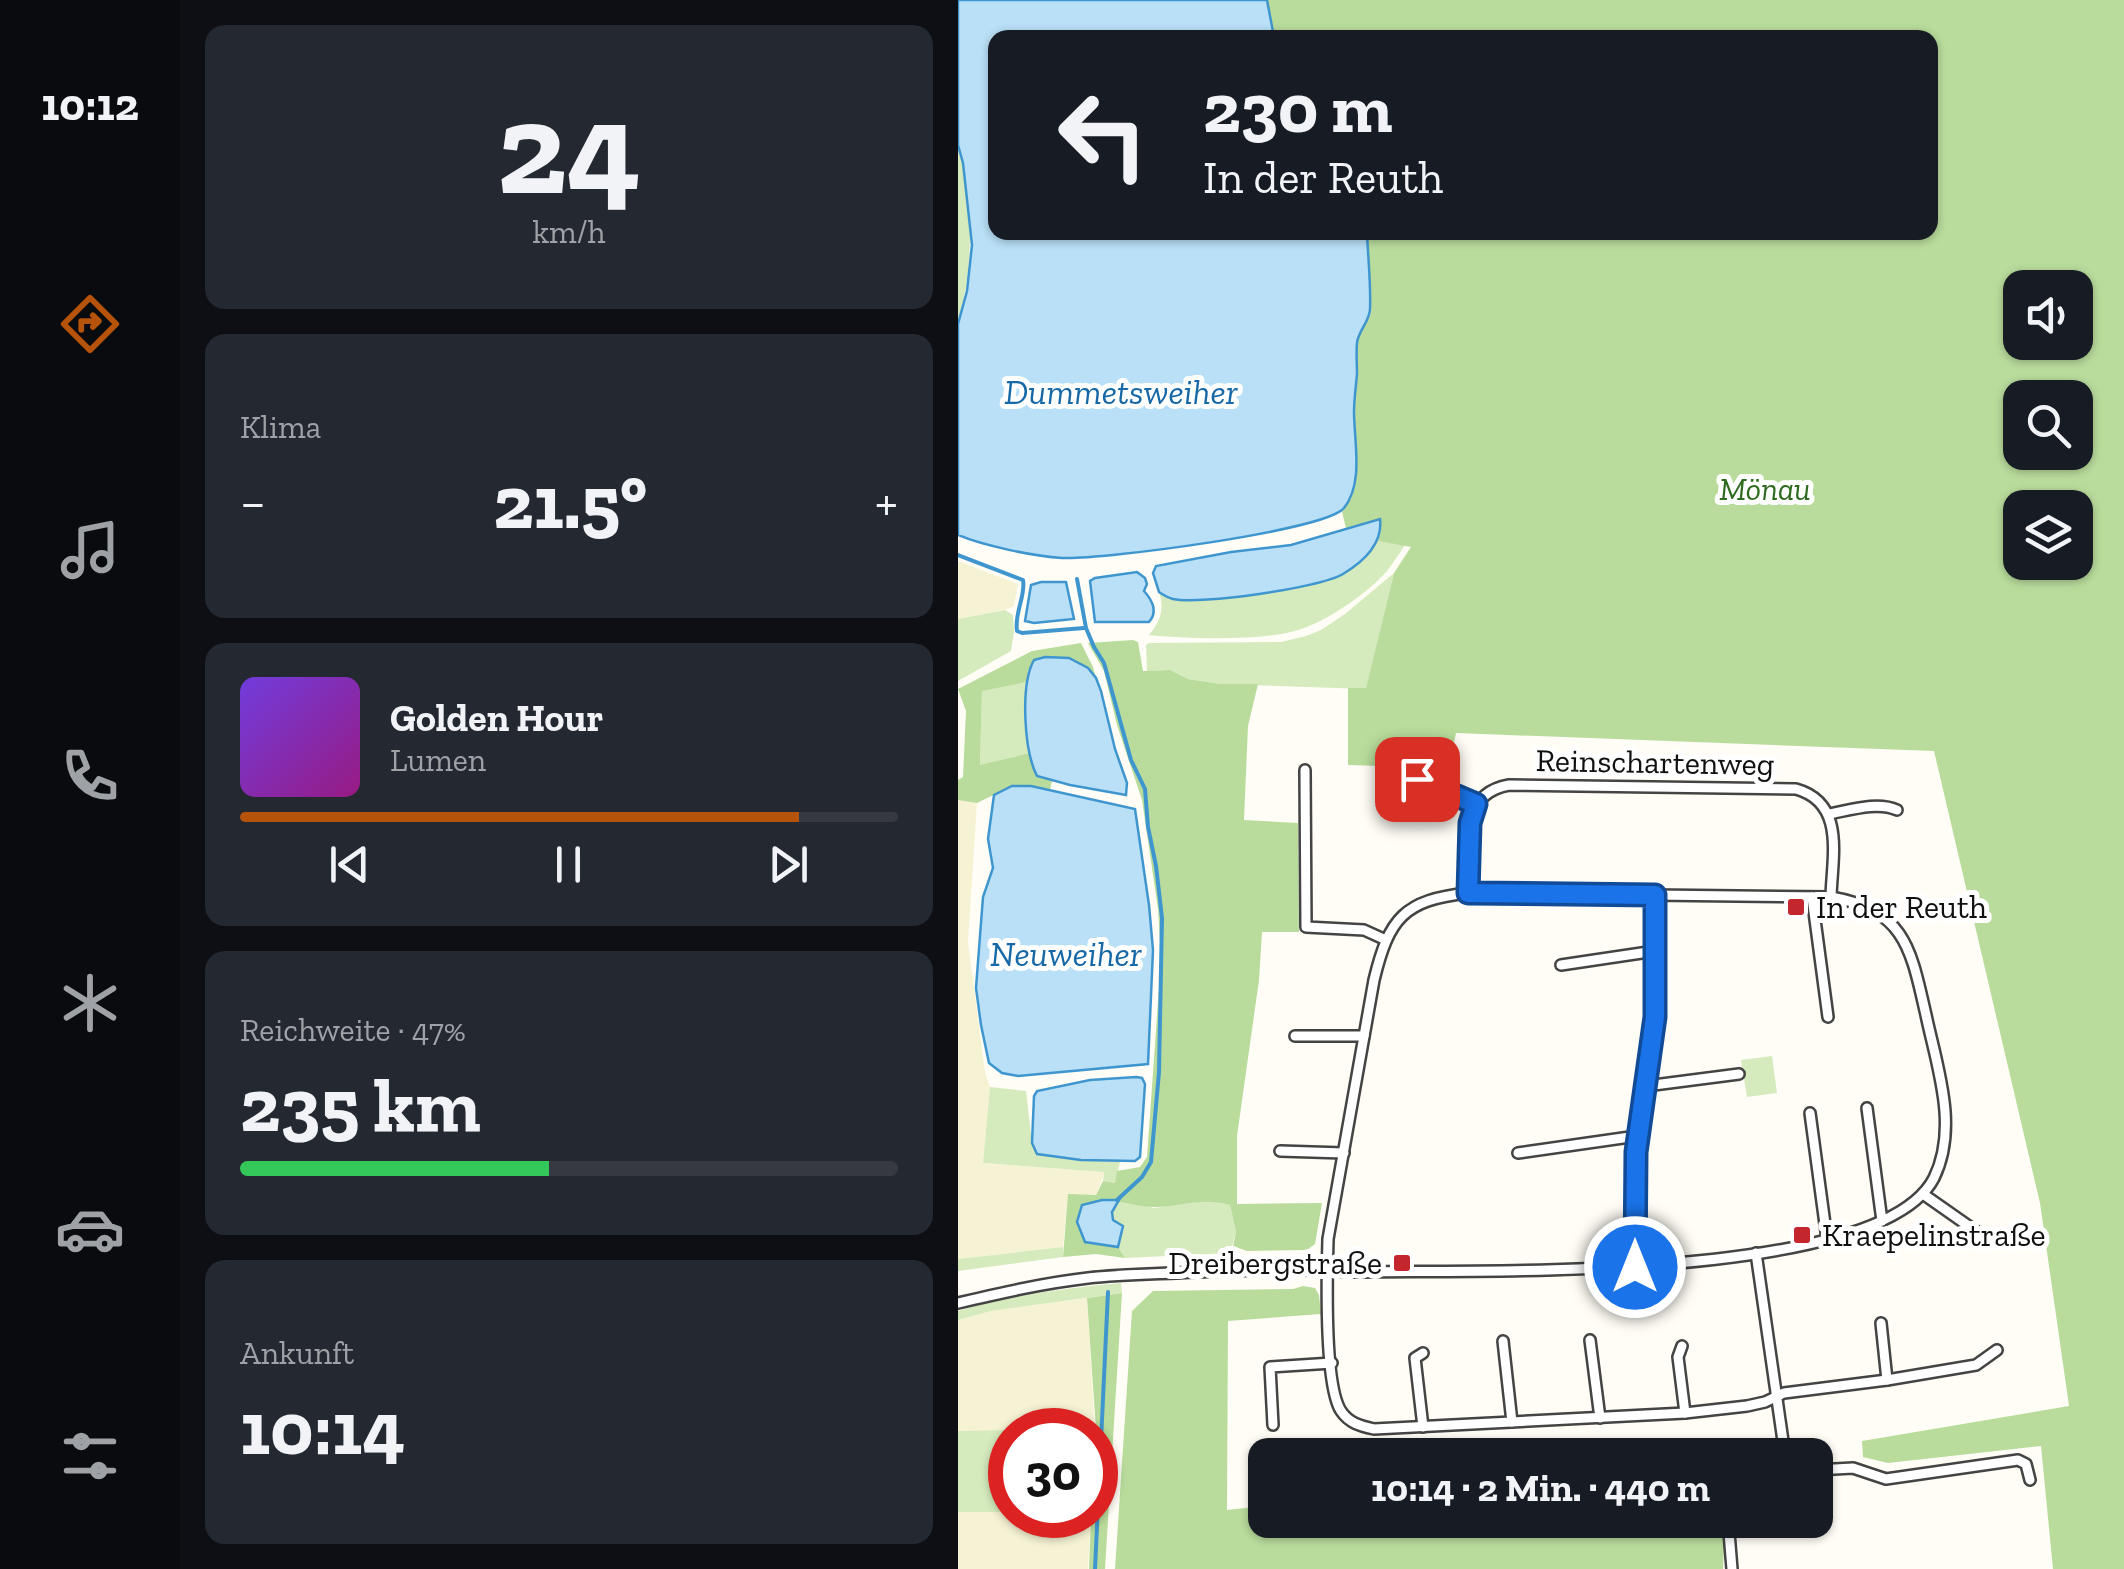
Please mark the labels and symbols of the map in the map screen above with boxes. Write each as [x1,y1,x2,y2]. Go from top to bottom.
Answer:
water label: Dummetsweiher [1004,371,1239,413]
park label: Mönau [1719,470,1811,508]
pin [1375,737,1460,822]
street label: Reinschartenweg [1535,741,1775,783]
place label: In der Reuth [1816,888,1987,926]
marker: In der Reuth [1785,896,1807,918]
water label: Neuweiher [990,933,1143,975]
position arrow [1583,1215,1687,1319]
place label: Kraepelinstraße [1822,1216,2046,1254]
marker: Kraepelinstraße [1791,1224,1813,1246]
place label: Dreibergstraße [1168,1244,1382,1282]
marker: Dreibergstraße [1391,1252,1413,1274]
speed limit sign: 30 [988,1408,1118,1538]

